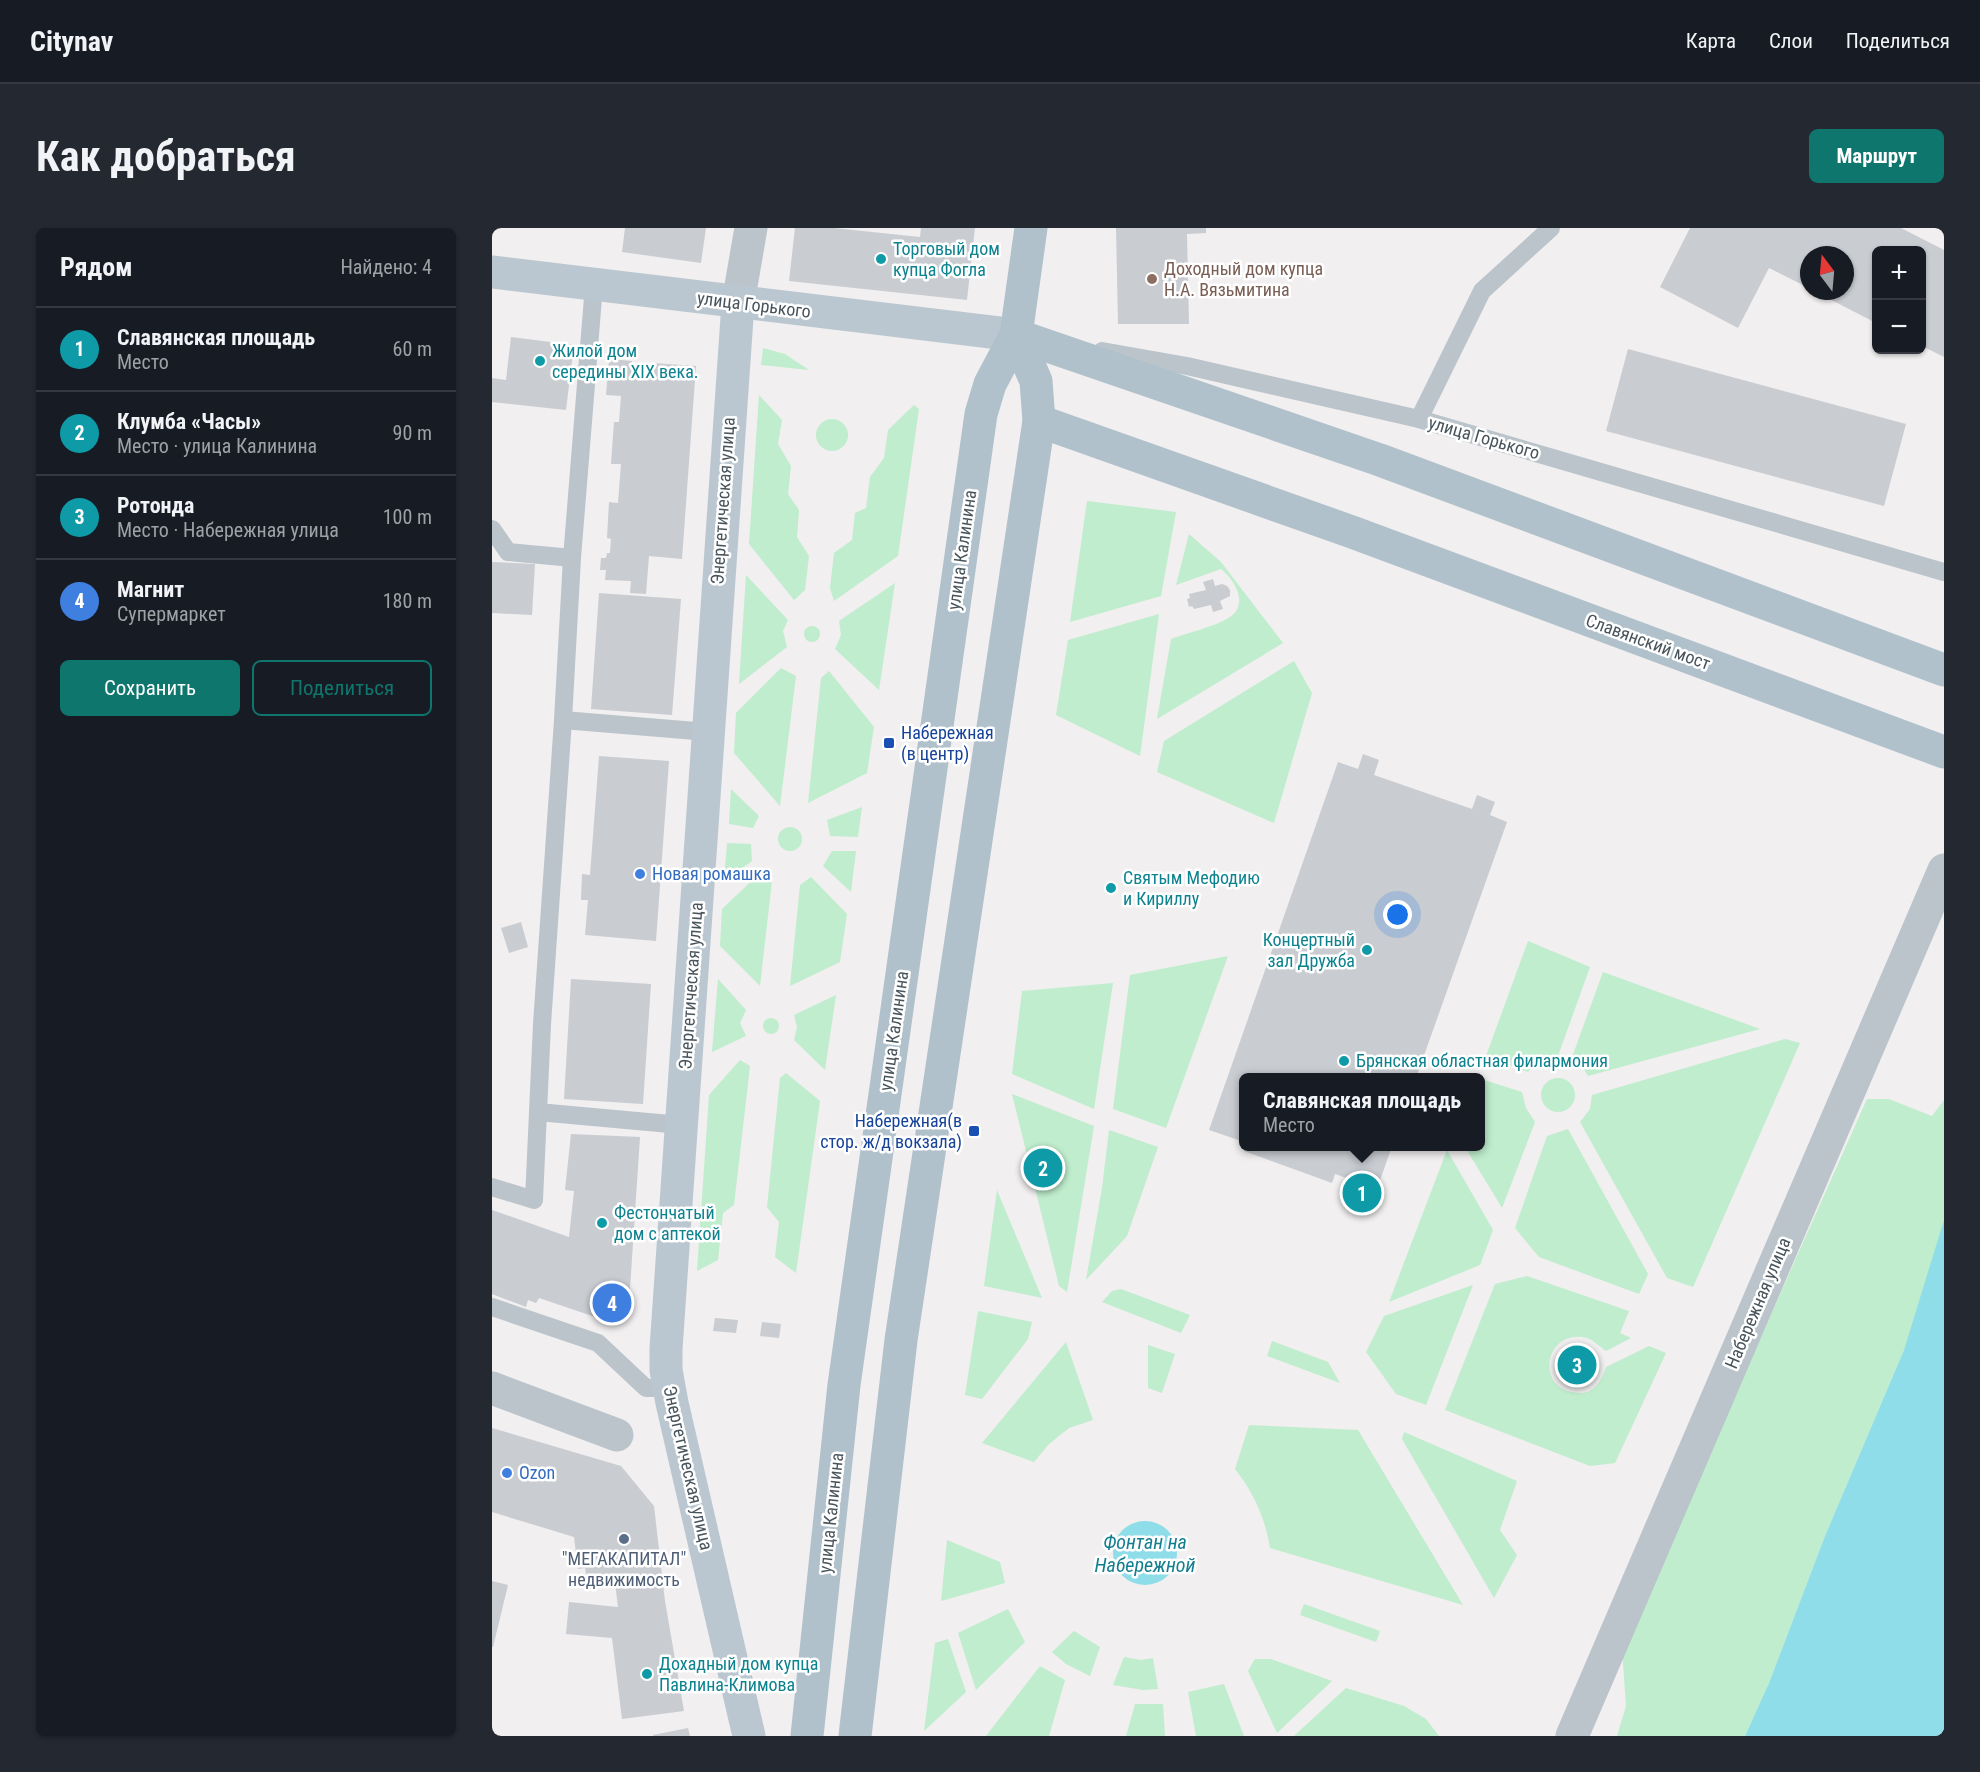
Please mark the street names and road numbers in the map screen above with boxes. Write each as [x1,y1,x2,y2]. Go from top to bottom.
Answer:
street label: улица Горького [696,287,812,322]
street label: улица Горького [1426,412,1542,463]
street label: Энергетическая улица [706,417,739,585]
street label: улица Калинина [943,489,980,611]
street label: Славянский мост [1583,609,1714,674]
street label: Энергетическая улица [674,902,707,1070]
street label: улица Калинина [875,970,912,1092]
street label: Набережная улица [1720,1234,1795,1372]
street label: Энергетическая улица [659,1384,718,1552]
street label: улица Калинина [814,1452,847,1574]

